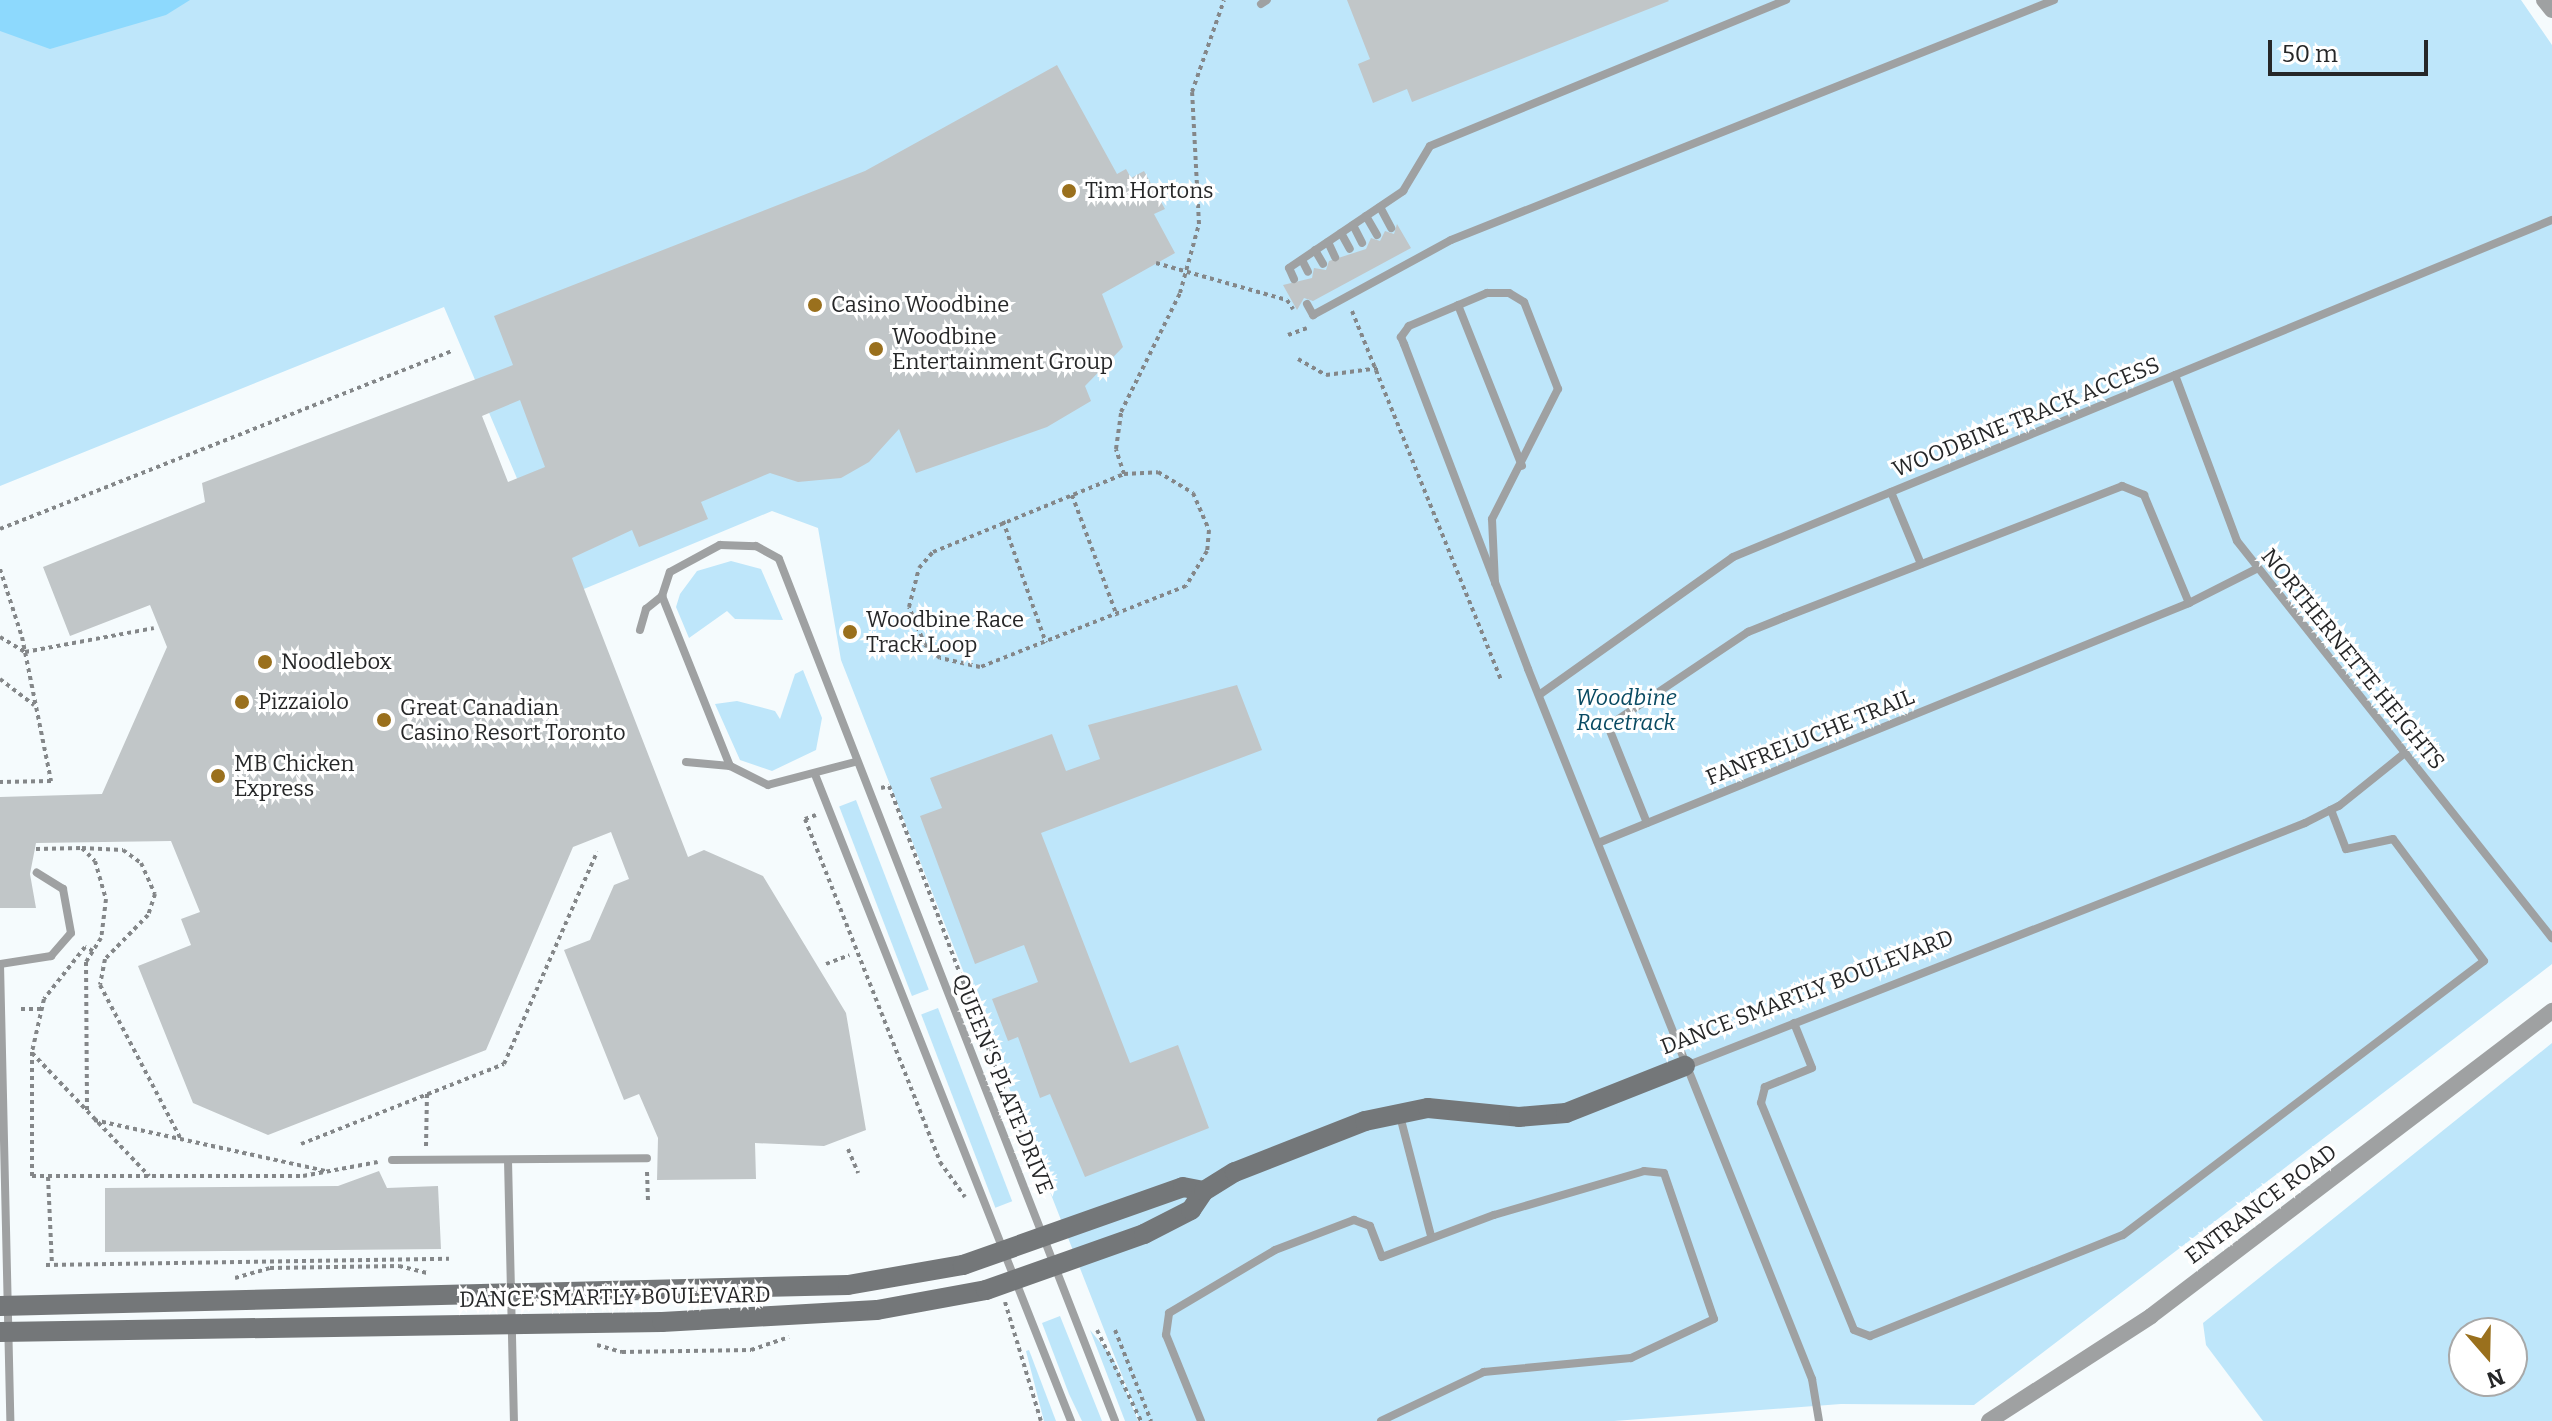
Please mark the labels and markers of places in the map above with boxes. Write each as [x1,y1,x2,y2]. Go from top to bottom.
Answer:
place label: Tim Hortons [1085,178,1214,204]
marker: Tim Hortons [1060,182,1078,200]
place label: Casino Woodbine [831,292,1009,318]
marker: Casino Woodbine [806,296,824,314]
place label: Woodbine Entertainment Group [892,323,1113,374]
marker: Woodbine Entertainment Group [867,340,885,358]
place label: Woodbine Race Track Loop [866,606,1024,658]
marker: Woodbine Race Track Loop [841,623,859,641]
place label: Noodlebox [281,649,392,675]
marker: Noodlebox [256,653,274,671]
place label: Pizzaiolo [258,689,349,715]
marker: Pizzaiolo [233,693,251,711]
place label: Great Canadian Casino Resort Toronto [400,694,626,746]
marker: Great Canadian Casino Resort Toronto [375,711,393,729]
place label: MB Chicken Express [234,750,355,802]
marker: MB Chicken Express [209,767,227,785]

